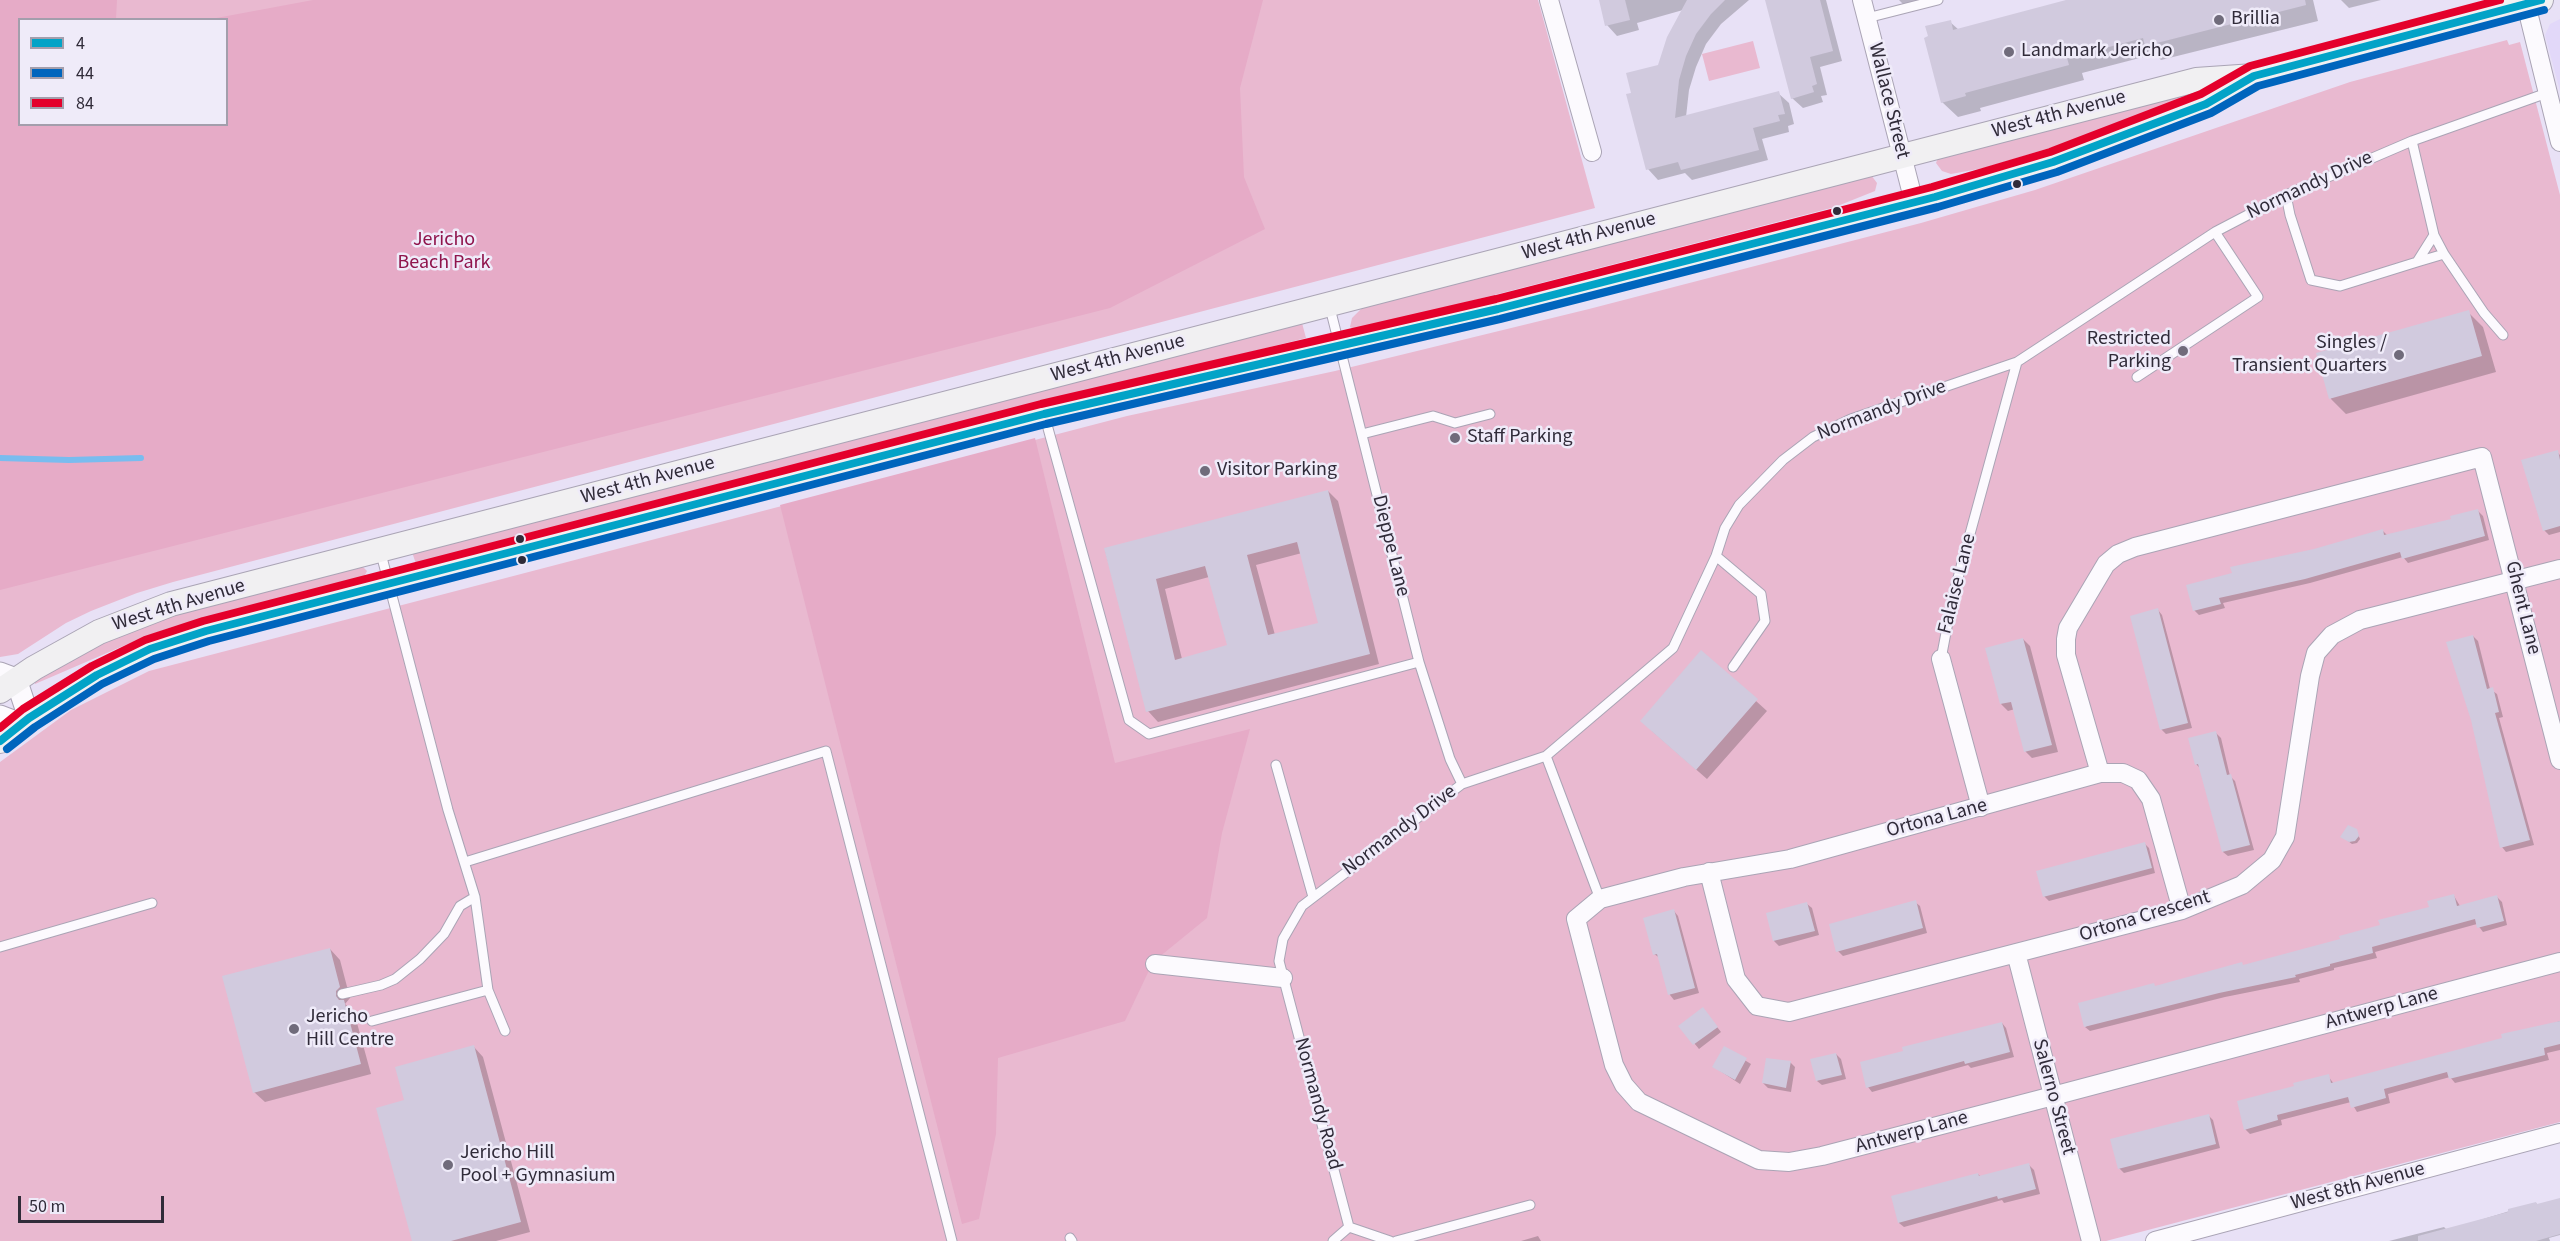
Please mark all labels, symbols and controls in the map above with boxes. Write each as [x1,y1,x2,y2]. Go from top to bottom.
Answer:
place label: Brillia [2231,8,2280,32]
marker: Brillia [2212,13,2226,27]
legend [18,18,228,126]
text: 4 [76,31,85,56]
place label: Landmark Jericho [2021,40,2173,64]
street label: Wallace Street [1862,41,1914,161]
marker: Landmark Jericho [2002,45,2016,59]
text: 44 [76,61,94,86]
street label: West 4th Avenue [1989,86,2129,144]
text: 84 [76,91,94,116]
street label: Normandy Drive [2243,146,2377,226]
unlabelled marker [2011,178,2023,190]
unlabelled marker [1831,205,1843,217]
street label: West 4th Avenue [1519,208,1659,266]
park label: Jericho Beach Park [398,229,490,276]
place label: Restricted Parking [2087,328,2171,375]
street label: West 4th Avenue [1048,330,1188,388]
place label: Singles / Transient Quarters [2232,332,2387,379]
marker: Restricted Parking [2176,344,2190,358]
marker: Singles / Transient Quarters [2392,348,2406,362]
street label: Normandy Drive [1814,375,1950,447]
place label: Staff Parking [1467,426,1572,450]
marker: Staff Parking [1448,431,1462,445]
street label: West 4th Avenue [578,452,718,510]
place label: Visitor Parking [1217,459,1337,483]
marker: Visitor Parking [1198,464,1212,478]
street label: Dieppe Lane [1366,493,1414,599]
street label: Falaise Lane [1934,531,1982,637]
unlabelled marker [514,533,526,545]
unlabelled marker [516,554,528,566]
street label: Ghent Lane [2499,559,2545,657]
street label: West 4th Avenue [110,574,248,638]
street label: Normandy Drive [1338,780,1462,882]
street label: Ortona Lane [1884,794,1990,844]
street label: Ortona Crescent [2077,886,2213,948]
street label: Antwerp Lane [2323,982,2441,1036]
place label: Jericho Hill Centre [306,1006,394,1053]
marker: Jericho Hill Centre [287,1022,301,1036]
street label: Normandy Road [1288,1035,1346,1173]
street label: Salerno Street [2026,1037,2080,1157]
street label: Antwerp Lane [1853,1106,1971,1160]
place label: Jericho Hill Pool + Gymnasium [460,1142,616,1189]
marker: Jericho Hill Pool + Gymnasium [441,1158,455,1172]
street label: West 8th Avenue [2288,1158,2428,1216]
scale bar [21,1184,166,1222]
text: 50 m [29,1194,65,1219]

